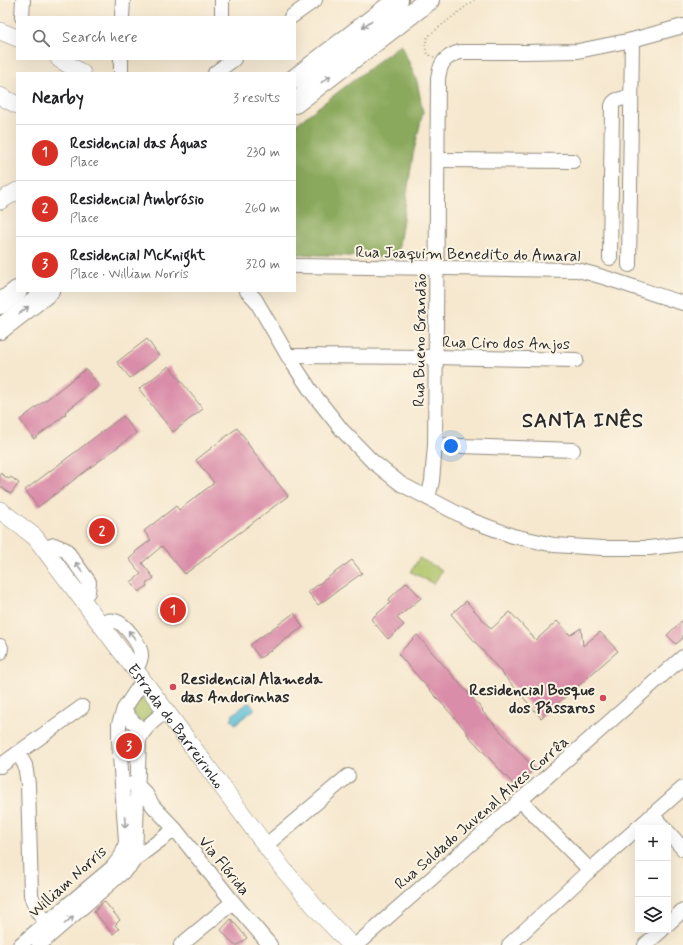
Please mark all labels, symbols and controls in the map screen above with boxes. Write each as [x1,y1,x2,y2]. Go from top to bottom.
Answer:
search box [16,16,296,60]
one-way arrow [362,19,373,28]
icon: search [30,27,52,49]
text: Search here [62,28,138,48]
one-way arrow [320,75,331,83]
text: Nearby [32,87,84,109]
text: 3 results [233,90,280,107]
text: Residencial das Águas [70,134,207,154]
text: 1 [42,144,48,161]
text: 230 m [246,144,280,161]
text: Place [70,154,99,171]
text: Residencial Ambrósio [70,190,204,210]
text: 2 [42,200,48,217]
text: 260 m [245,200,280,217]
text: Place [70,210,99,227]
street label: Rua Joaquim Benedito do Amaral [355,242,581,267]
text: Residencial McKnight [70,246,205,266]
text: 3 [42,256,48,273]
text: 320 m [246,256,280,273]
text: Place · William Norris [70,266,188,283]
street label: Rua Bueno Brandão [409,273,432,407]
one-way arrow [19,306,30,314]
street label: Rua Ciro dos Anjos [442,332,570,355]
district label: SANTA INÊS [522,408,644,435]
your location [441,436,461,456]
pin: 2 [89,516,115,546]
one-way arrow [74,561,83,572]
pin: 1 [160,595,186,625]
one-way arrow [127,630,136,641]
street label: Estrada do Barreirinho [122,660,229,793]
place label: Residencial Alameda das Andorinhas [181,669,323,708]
place label: Residencial Bosque dos Pássaros [469,680,596,719]
marker: Residencial Alameda das Andorinhas [168,682,178,692]
marker: Residencial Bosque dos Pássaros [598,693,608,703]
pin: 3 [116,731,142,761]
street label: Rua Soldado Juvenal Alves Corrêa [390,732,574,895]
one-way arrow [121,815,128,828]
map controls [635,825,671,933]
button: + [635,825,671,861]
street label: Via Flórida [193,832,254,900]
street label: William Norris [24,841,112,923]
button: − [635,861,671,897]
button: layers [635,897,671,933]
one-way arrow [63,915,74,924]

